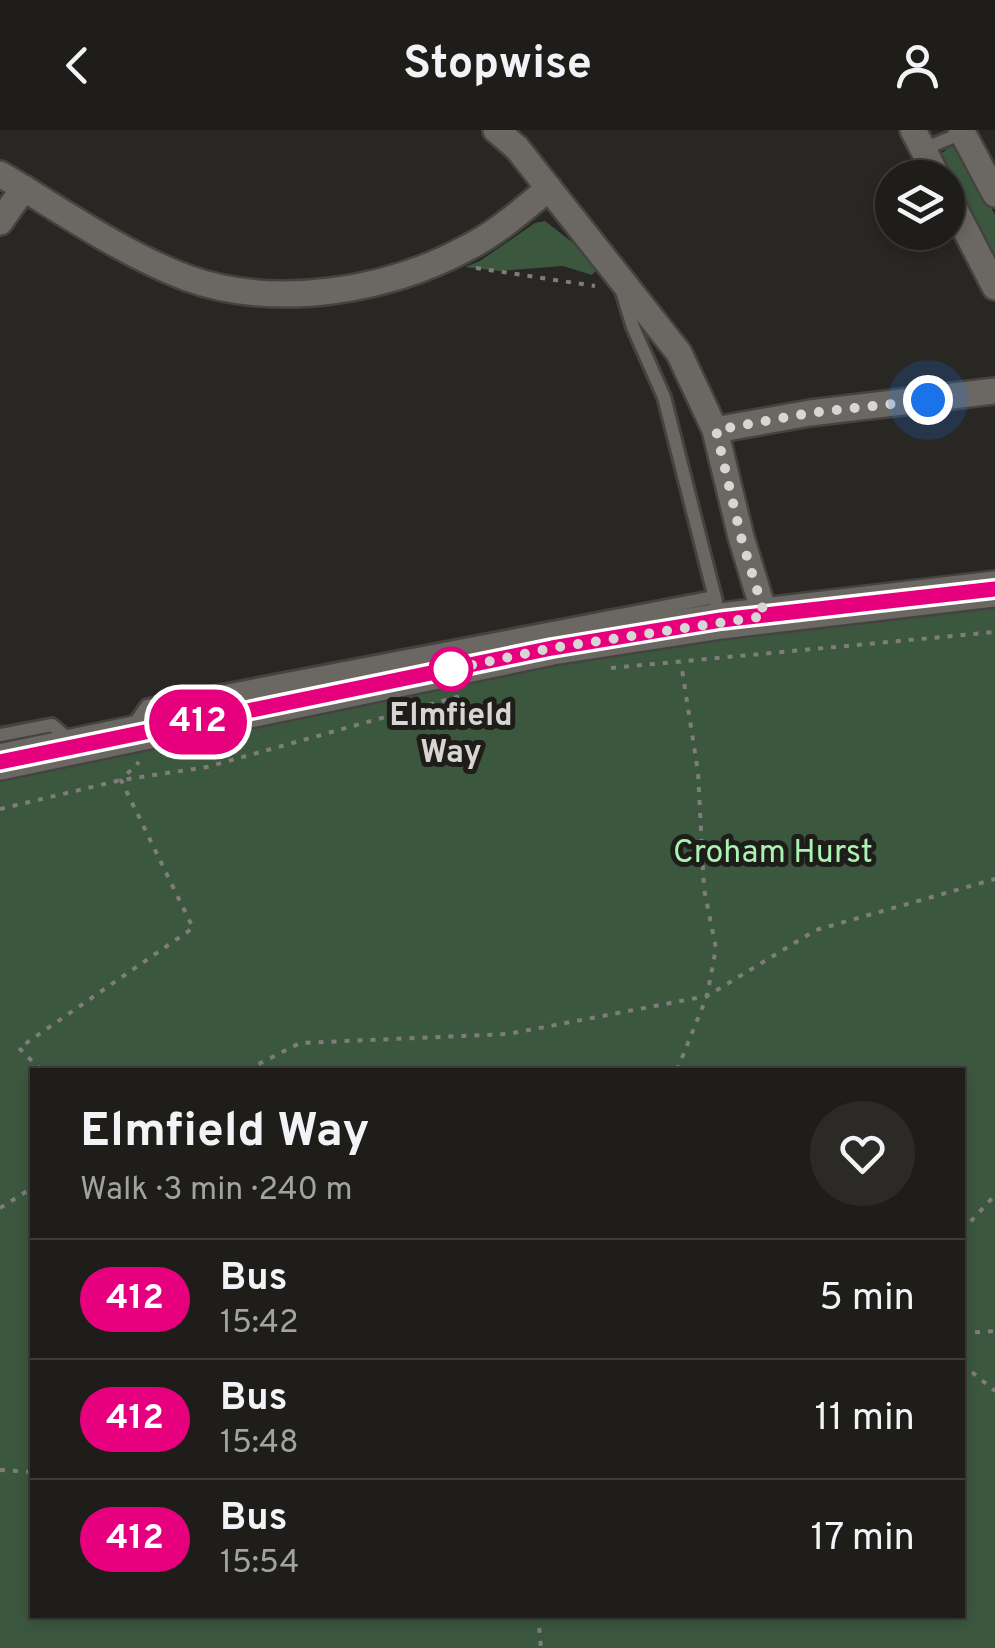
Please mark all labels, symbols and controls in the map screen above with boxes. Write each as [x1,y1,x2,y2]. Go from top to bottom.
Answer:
text: Stopwise [403,37,592,94]
icon: back [50,38,105,93]
icon: person [890,38,945,93]
map controls [875,160,965,250]
button: layers [875,160,965,250]
your location [903,375,953,425]
marker: Elmfield Way [430,648,472,690]
line badge: 412 [140,690,256,754]
place label: Elmfield Way [389,697,513,774]
text: 412 [169,700,227,744]
park label: Croham Hurst [673,834,873,874]
button: heart [810,1101,915,1206]
text: Elmfield Way [80,1103,370,1163]
text: Walk · 3 min · 240 m [80,1171,353,1211]
text: Bus [220,1255,287,1304]
text: 5 min [819,1275,915,1324]
text: 412 [106,1277,164,1321]
text: 15:42 [220,1304,298,1344]
text: Bus [220,1375,287,1424]
text: 11 min [814,1395,915,1444]
text: 412 [106,1397,164,1441]
text: 15:48 [220,1424,298,1464]
text: Bus [220,1495,287,1544]
text: 17 min [810,1515,915,1564]
text: 412 [106,1517,164,1561]
text: 15:54 [220,1544,299,1584]

